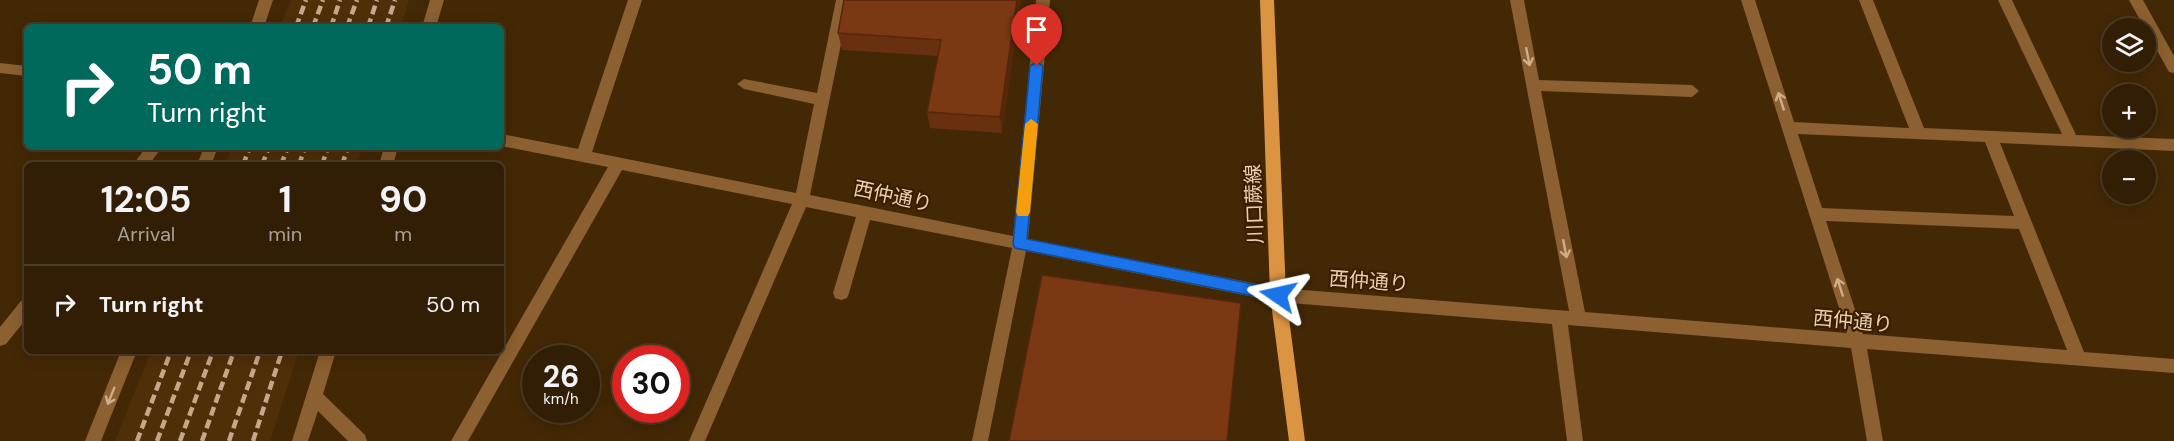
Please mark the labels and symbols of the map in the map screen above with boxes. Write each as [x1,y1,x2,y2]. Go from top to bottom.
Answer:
pin [1011,4,1062,66]
one-way arrow [1523,47,1534,67]
one-way arrow [1774,92,1785,111]
street label: 川口蕨線 [1240,164,1268,244]
street label: 西仲通り [851,175,935,217]
one-way arrow [1560,239,1571,258]
position arrow [1246,263,1310,327]
street label: 西仲通り [1328,265,1410,297]
one-way arrow [1834,278,1845,297]
street label: 西仲通り [1812,305,1894,337]
speed limit sign: 30 [612,345,690,423]
one-way arrow [105,386,116,405]

